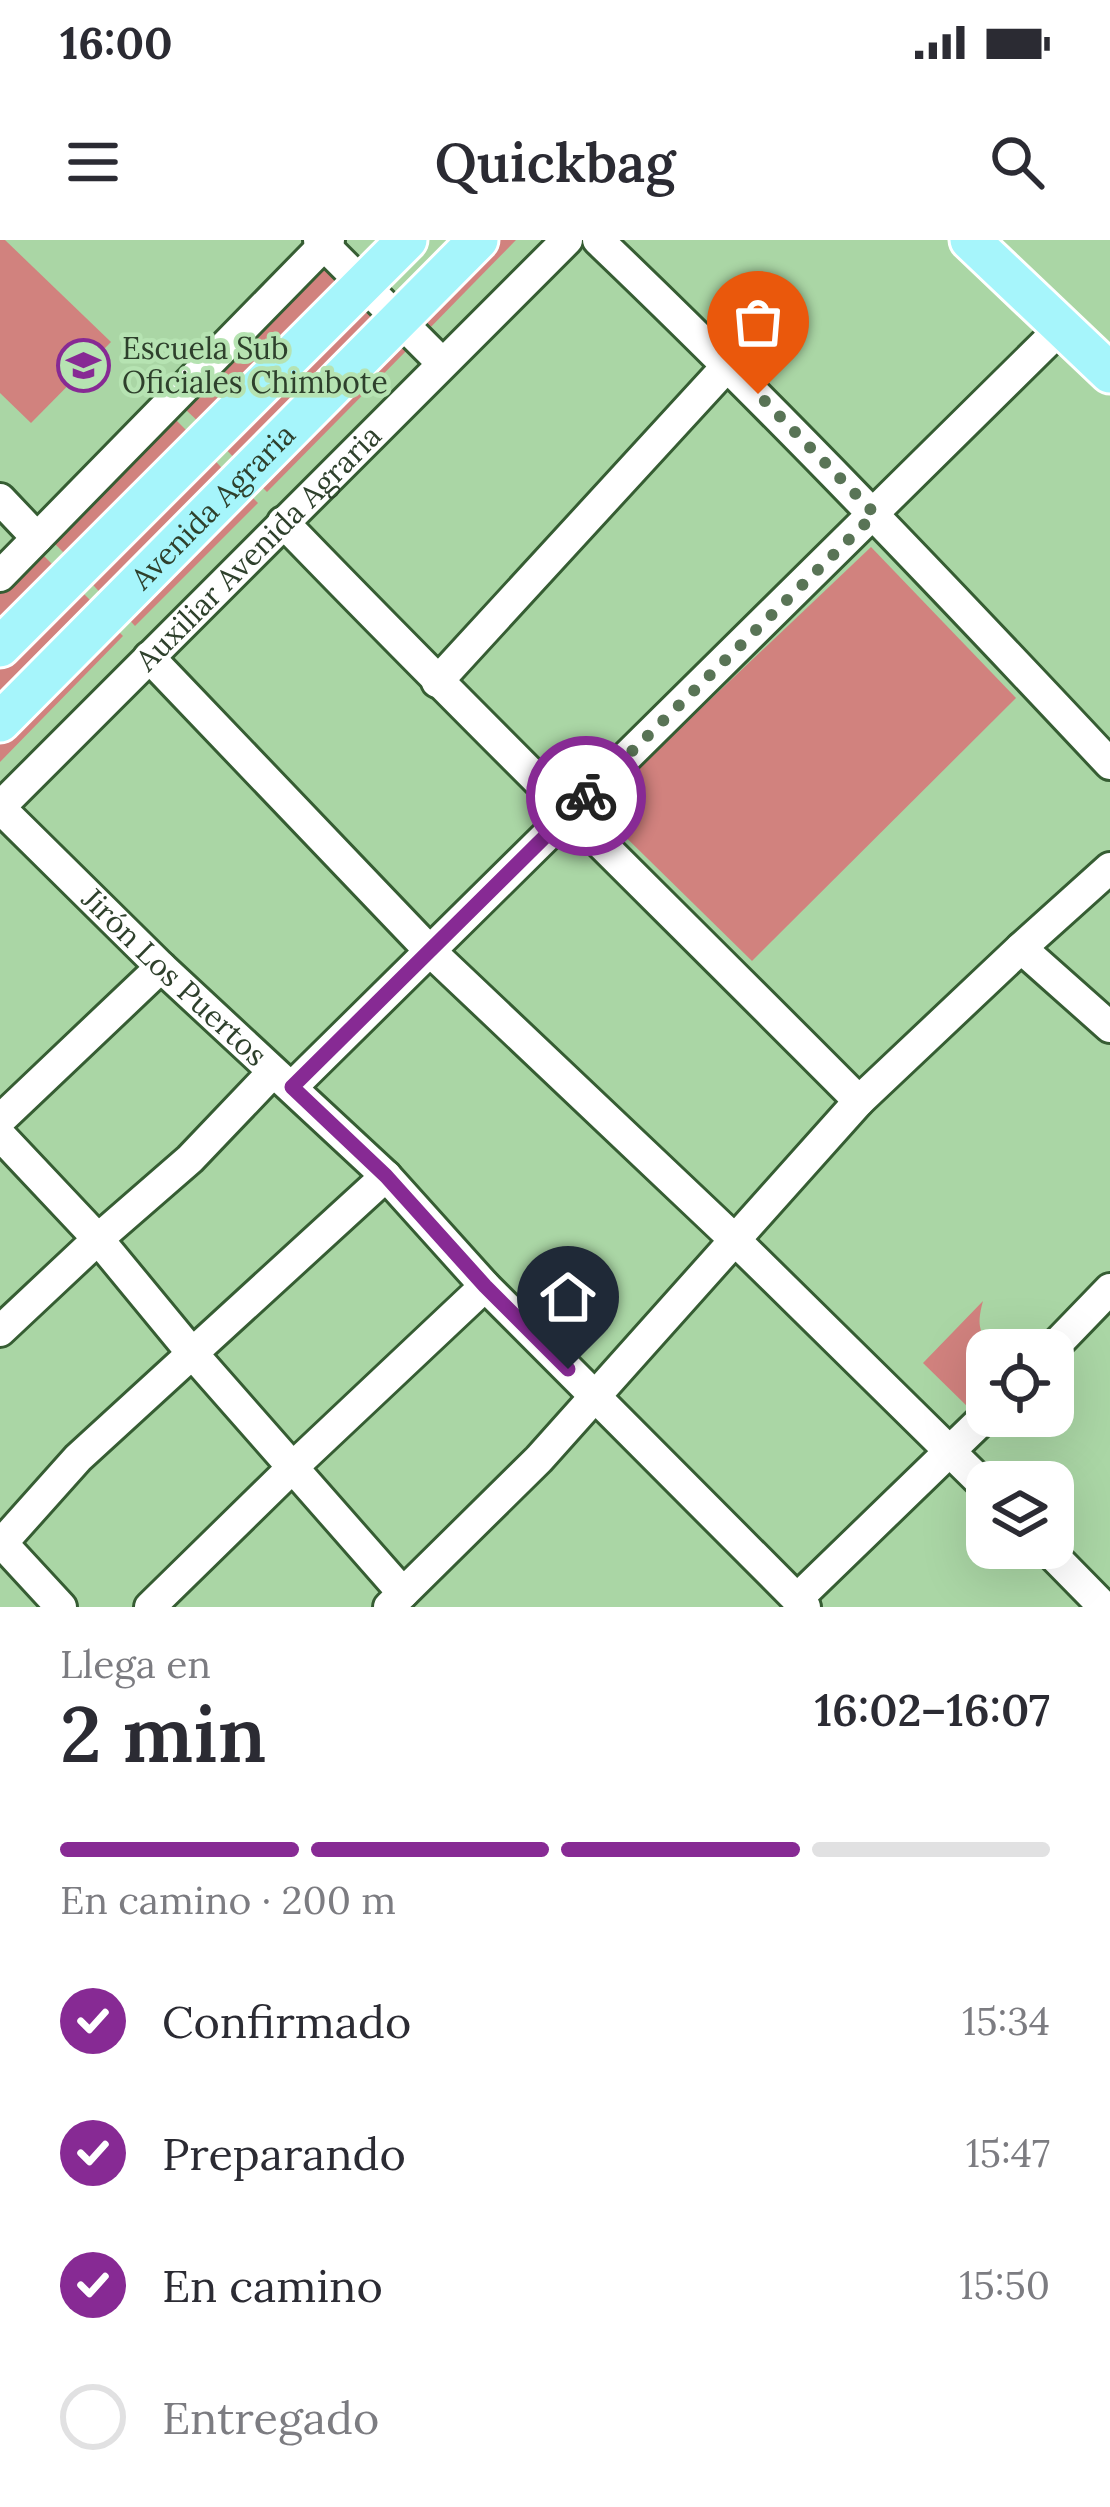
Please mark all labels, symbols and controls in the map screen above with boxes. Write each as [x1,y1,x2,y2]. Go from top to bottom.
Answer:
text: 16:00 [60,14,173,71]
text: Quickbag [435,128,675,197]
icon: menu [60,129,126,195]
icon: search [984,129,1050,195]
pin [707,271,809,394]
icon: bag [725,289,791,355]
place label: Escuela Sub Oficiales Chimbote [122,329,388,401]
school or university icon: Escuela Sub Oficiales Chimbote [55,338,111,394]
street label: Avenida Agraria [122,415,303,598]
street label: Auxiliar Avenida Agraria [127,417,389,679]
courier [526,736,646,856]
icon: bike [553,763,619,829]
street label: Jirón Los Puertos [74,879,275,1074]
pin [517,1246,619,1369]
icon: home [535,1264,601,1330]
map controls [966,1329,1074,1569]
button: locate [966,1329,1074,1437]
button: layers [966,1461,1074,1569]
text: Llega en [60,1639,211,1689]
text: 16:02–16:07 [814,1681,1050,1738]
text: 2 min [60,1684,267,1783]
text: En camino · 200 m [60,1875,396,1925]
icon: check [60,1988,126,2054]
text: Confirmado [162,1993,411,2050]
text: 15:34 [962,1996,1050,2046]
icon: check [60,2120,126,2186]
text: Preparando [162,2125,406,2182]
text: 15:47 [966,2128,1050,2178]
icon: check [60,2252,126,2318]
text: En camino [162,2257,383,2314]
text: 15:50 [959,2260,1050,2310]
text: Entregado [162,2389,379,2446]

